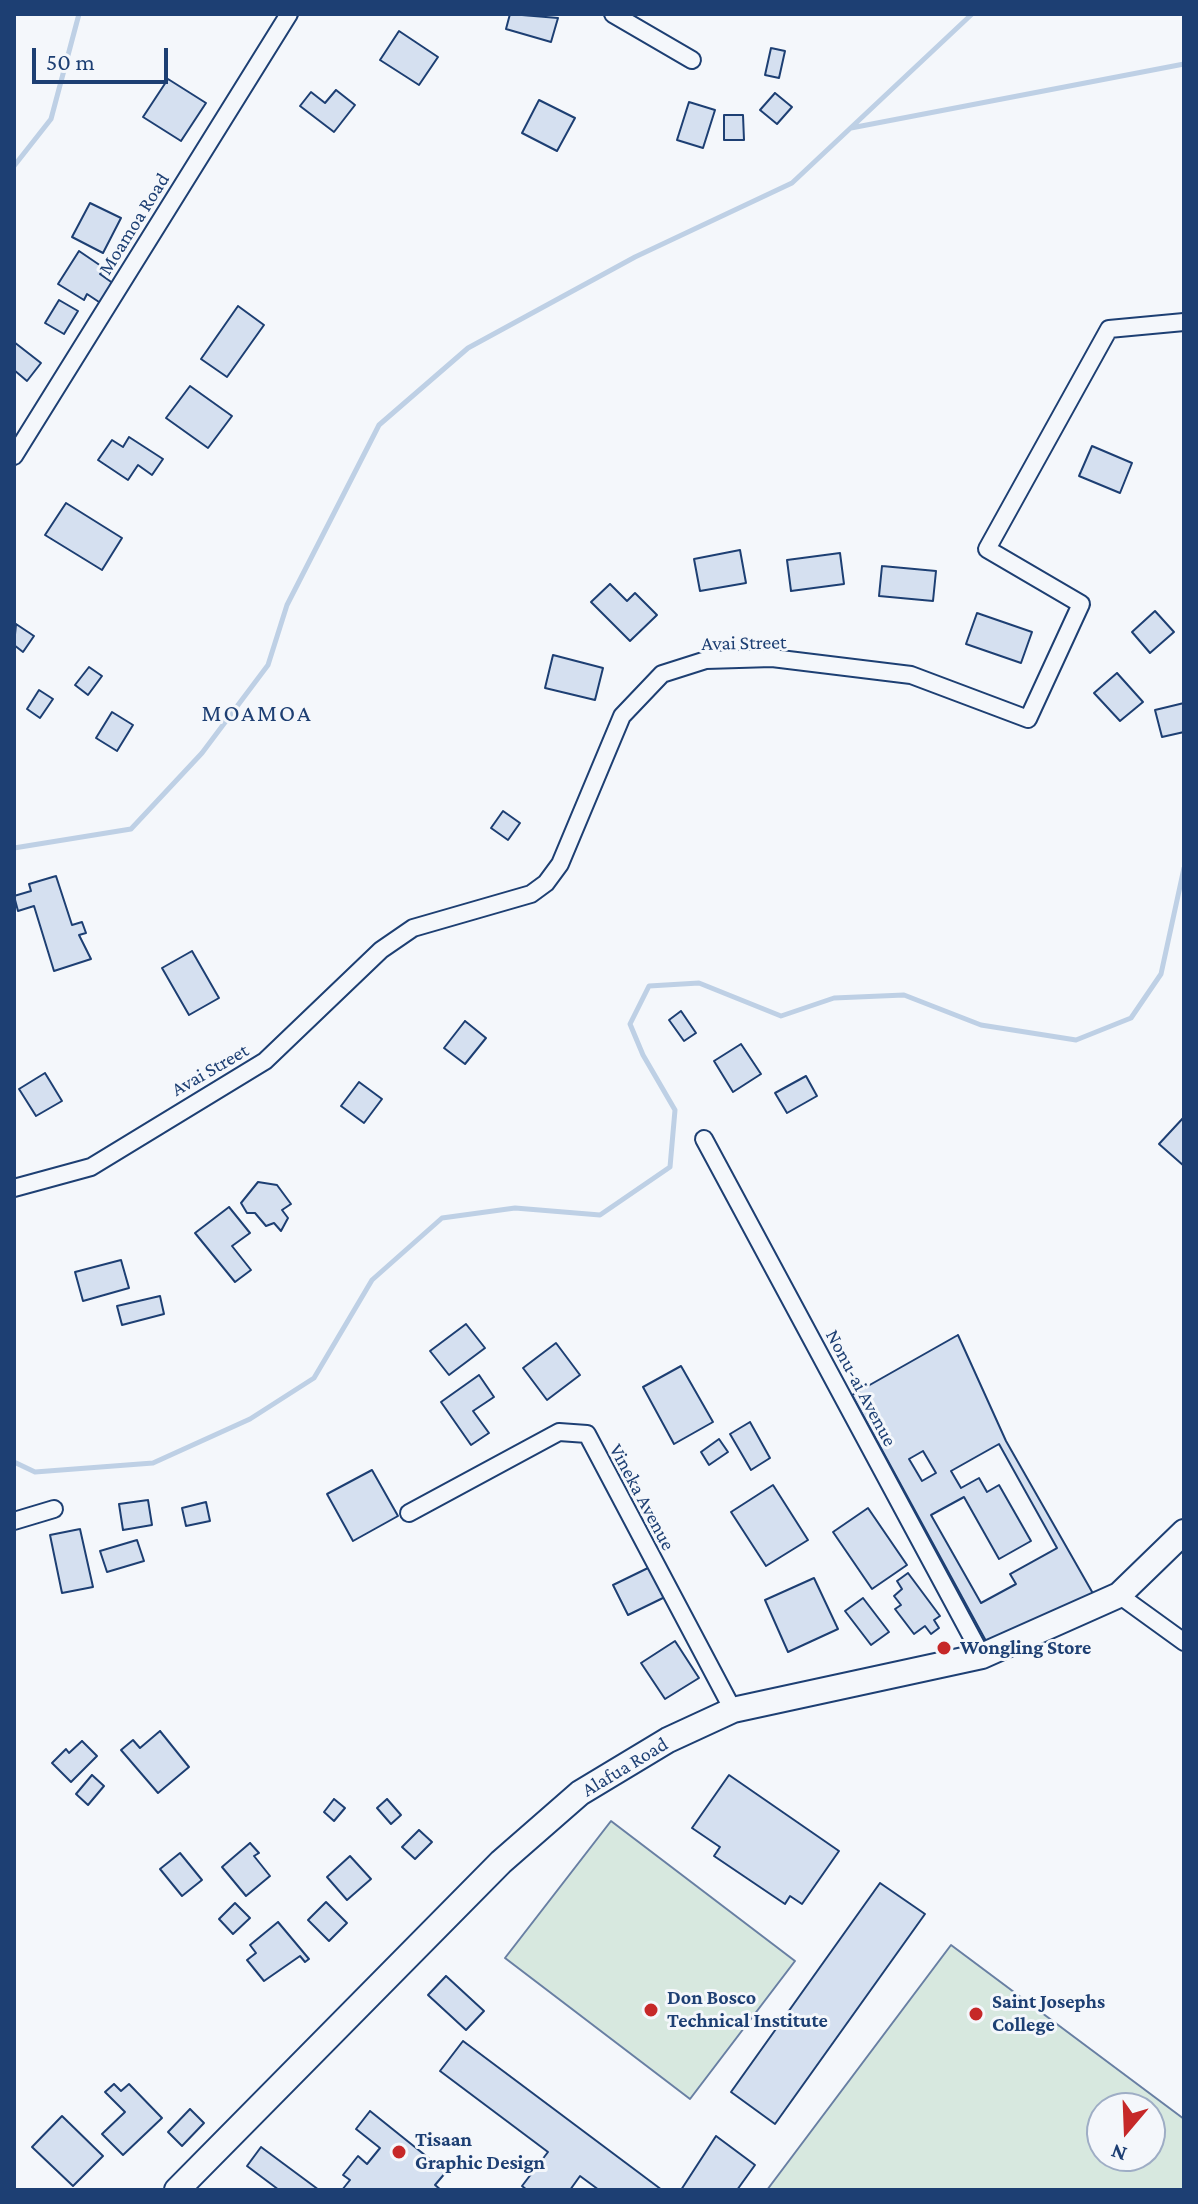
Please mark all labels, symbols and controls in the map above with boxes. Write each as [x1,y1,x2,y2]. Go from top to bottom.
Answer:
scale bar [36,32,172,82]
text: 50 m [46,48,95,75]
street label: Moamoa Road [93,169,175,279]
street label: Avai Street [701,630,787,656]
district label: MOAMOA [201,700,313,728]
street label: Avai Street [167,1038,253,1102]
street label: Nonu-ai Avenue [820,1325,902,1451]
street label: Vineka Avenue [604,1440,680,1554]
place label: Wongling Store [960,1636,1091,1660]
marker: Wongling Store [935,1639,953,1657]
street label: Alafua Road [578,1732,672,1802]
place label: Don Bosco Technical Institute [667,1986,828,2033]
place label: Saint Josephs College [992,1990,1105,2037]
marker: Don Bosco Technical Institute [642,2001,660,2019]
marker: Saint Josephs College [967,2005,985,2023]
north arrow [1086,2092,1166,2172]
place label: Tisaan Graphic Design [415,2128,545,2175]
text: N [1108,2139,1130,2168]
marker: Tisaan Graphic Design [390,2143,408,2161]

